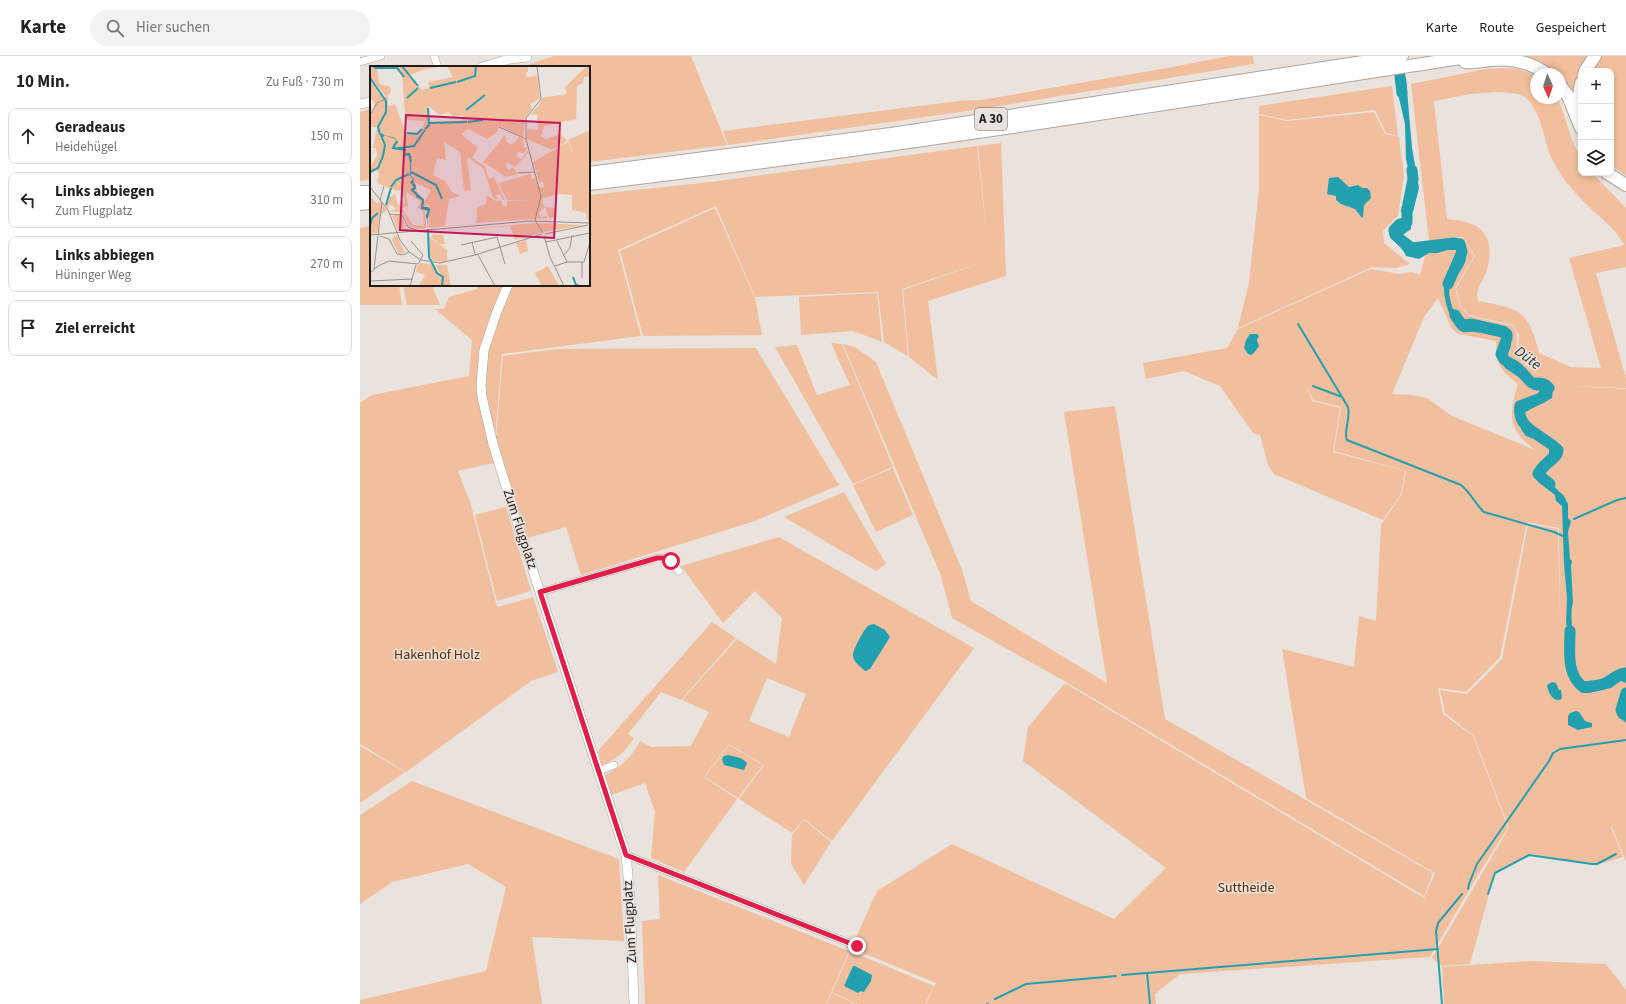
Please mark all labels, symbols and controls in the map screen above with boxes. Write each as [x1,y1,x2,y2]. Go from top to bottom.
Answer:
search box [90,10,370,46]
text: Karte [20,14,66,41]
icon: search [104,17,126,39]
text: Hier suchen [136,17,210,38]
text: Karte [1426,18,1457,38]
text: Route [1479,18,1514,38]
text: Gespeichert [1536,18,1606,38]
inset map [370,66,590,286]
north arrow [1530,68,1566,104]
map controls [1578,68,1614,176]
button: + [1578,68,1614,104]
text: 10 Min. [16,70,70,94]
text: Zu Fuß · 730 m [266,73,344,91]
button: − [1578,104,1614,140]
road number: A 30 [975,108,1007,130]
text: Geradeaus [55,117,125,138]
icon: ahead [17,125,39,147]
text: 150 m [310,127,343,145]
text: Heidehügel [55,138,117,156]
button: layers [1578,140,1614,176]
text: Links abbiegen [55,181,154,202]
icon: left [17,189,39,211]
text: 310 m [310,191,343,209]
text: Zum Flugplatz [55,202,132,220]
text: Links abbiegen [55,245,154,266]
icon: left [17,253,39,275]
text: 270 m [310,255,343,273]
text: Hüninger Weg [55,266,131,284]
icon: arrive [17,317,39,339]
text: Ziel erreicht [55,318,135,339]
water label: Düte [1510,341,1546,375]
street label: Zum Flugplatz [498,486,542,572]
route start [662,552,680,570]
park label: Hakenhof Holz [394,645,480,665]
park label: Suttheide [1218,878,1275,898]
street label: Zum Flugplatz [618,880,642,964]
route end [848,937,866,955]

